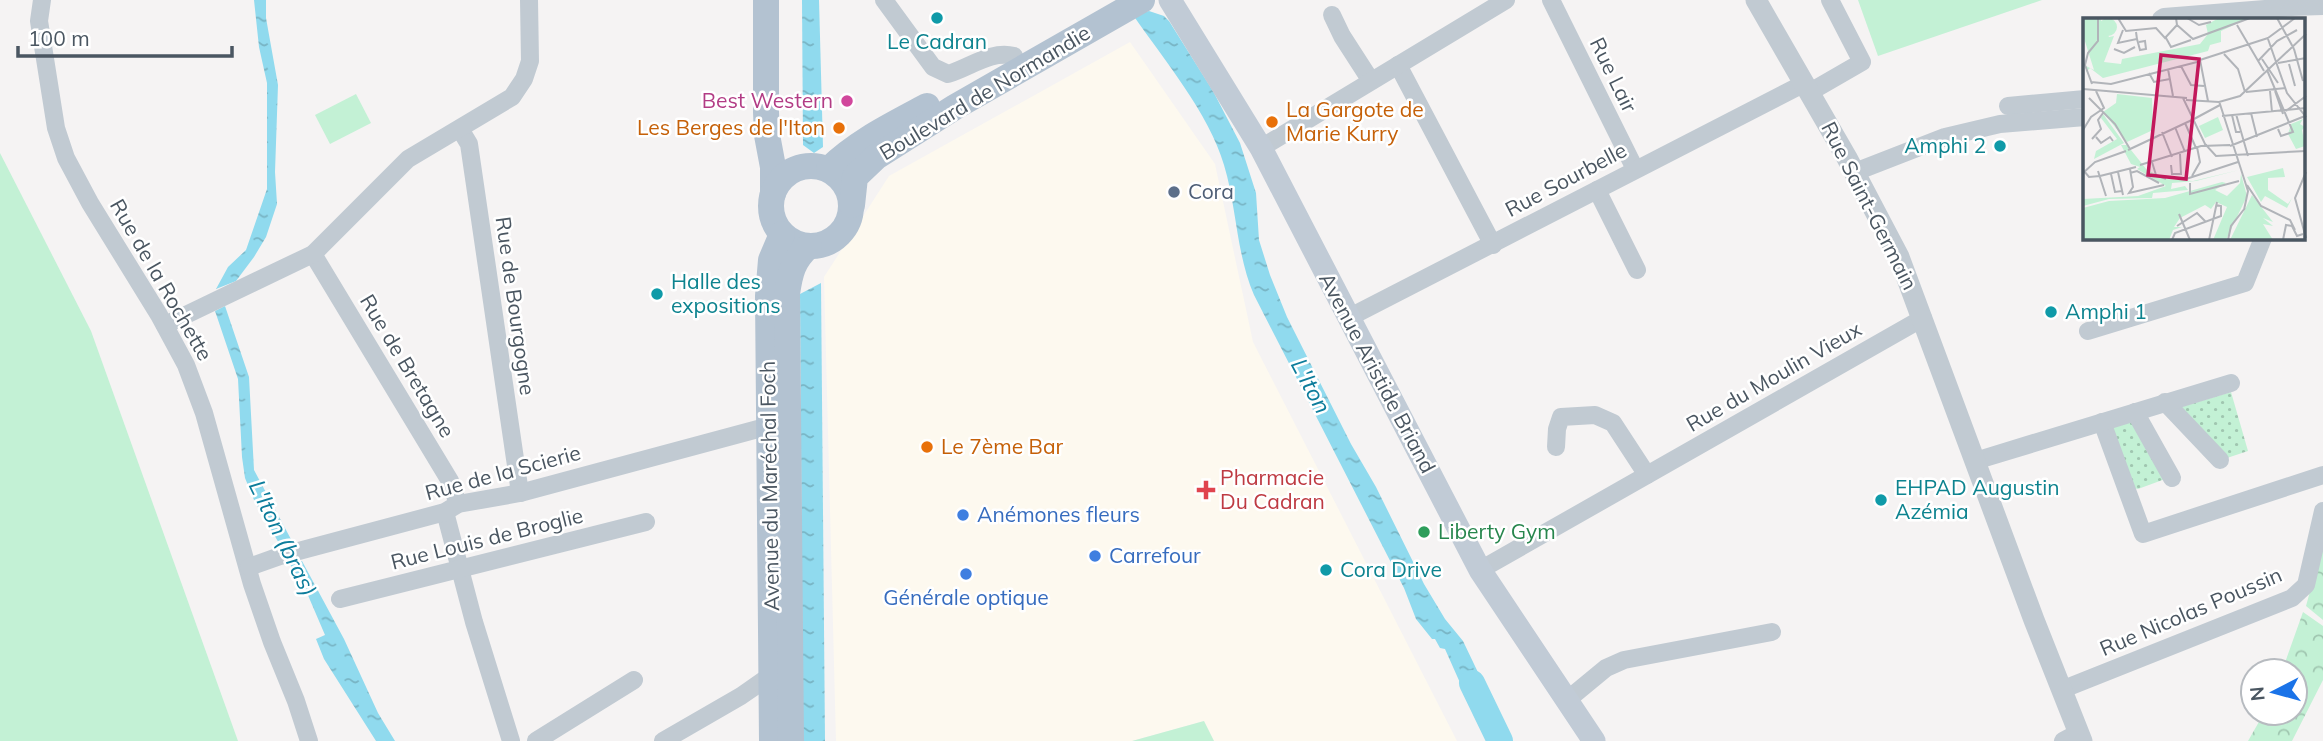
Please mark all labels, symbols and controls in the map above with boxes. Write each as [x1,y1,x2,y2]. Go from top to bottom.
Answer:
marker: Le Cadran [929,10,945,26]
scale bar [18,14,231,58]
inset map [2083,18,2306,240]
street label: Boulevard de Normandie [875,19,1094,165]
text: 100 m [28,25,90,51]
place label: Le Cadran [887,28,987,54]
street label: Rue Lair [1585,33,1643,117]
place label: Best Western [702,87,833,113]
marker: Best Western [839,93,855,109]
place label: La Gargote de Marie Kurry [1286,96,1424,146]
place label: Les Berges de l'Iton [637,114,825,140]
marker: La Gargote de Marie Kurry [1264,114,1280,130]
street label: Rue Saint-Germain [1816,117,1924,294]
marker: Les Berges de l'Iton [831,120,847,136]
place label: Amphi 2 [1904,132,1986,158]
street label: Rue Sourbelle [1500,136,1631,222]
marker: Amphi 2 [1992,138,2008,154]
place label: Cora [1188,178,1234,204]
marker: Cora [1166,184,1182,200]
street label: Rue de la Rochette [105,194,219,365]
street label: Rue de Bourgogne [491,215,541,397]
place label: Halle des expositions [671,268,781,318]
street label: Avenue Aristide Briand [1314,268,1442,477]
marker: Halle des expositions [649,286,665,302]
street label: Rue de Bretagne [355,289,461,442]
place label: Amphi 1 [2065,298,2147,324]
marker: Amphi 1 [2043,304,2059,320]
street label: Rue du Moulin Vieux [1681,315,1866,437]
water label: L'Iton [1285,353,1338,418]
street label: Avenue du Maréchal Foch [754,361,784,611]
place label: Le 7ème Bar [941,433,1063,459]
street label: Rue de la Scierie [422,439,583,505]
marker: Le 7ème Bar [919,439,935,455]
place label: Pharmacie Du Cadran [1220,464,1325,514]
place label: EHPAD Augustin Azémia [1895,474,2060,524]
water label: L'Iton (bras) [243,475,324,601]
marker: Pharmacie Du Cadran [1198,482,1214,498]
marker: EHPAD Augustin Azémia [1873,492,1889,508]
place label: Anémones fleurs [977,501,1140,527]
street label: Rue Louis de Broglie [388,502,586,575]
marker: Anémones fleurs [955,507,971,523]
place label: Liberty Gym [1438,518,1556,544]
marker: Liberty Gym [1416,524,1432,540]
place label: Carrefour [1109,542,1201,568]
marker: Carrefour [1087,548,1103,564]
place label: Cora Drive [1340,556,1442,582]
street label: Rue Nicolas Poussin [2096,561,2286,661]
marker: Cora Drive [1318,562,1334,578]
marker: Générale optique [958,566,974,582]
place label: Générale optique [883,584,1049,610]
north arrow [2239,657,2309,727]
text: N [2244,685,2270,702]

